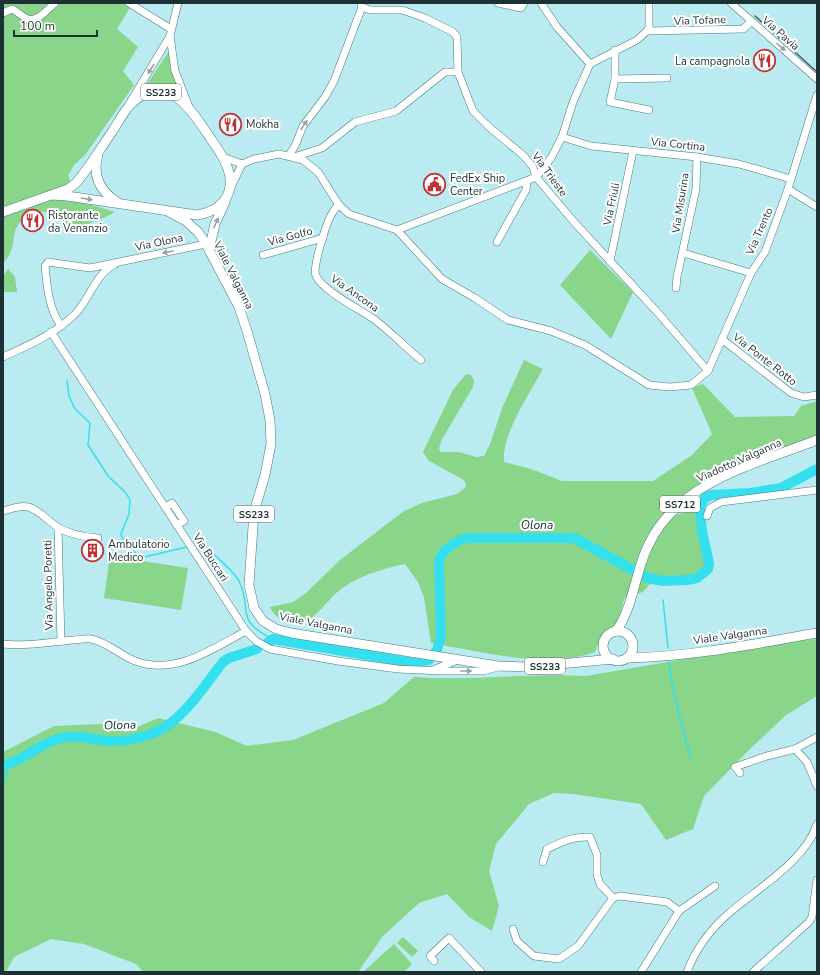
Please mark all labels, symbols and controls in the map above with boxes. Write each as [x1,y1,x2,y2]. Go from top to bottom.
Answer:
scale bar [14,12,97,38]
street label: Via Tofane [673,12,726,29]
street label: Via Pavia [758,12,803,54]
text: 100 m [20,18,55,34]
one-way arrow [776,42,786,52]
restaurant icon: La campagnola [752,48,778,74]
place label: La campagnola [675,54,750,69]
one-way arrow [147,63,154,75]
road number: SS233 [141,84,181,100]
restaurant icon: Mokha [218,111,244,137]
place label: Mokha [246,117,279,132]
one-way arrow [301,119,308,131]
street label: Via Cortina [649,134,706,155]
street label: Via Trieste [528,148,571,200]
public building icon: FedEx Ship Center [422,171,448,197]
place label: FedEx Ship Center [450,171,505,199]
street label: Via Misurina [668,172,693,235]
street label: Via Friuli [599,181,623,228]
one-way arrow [81,196,93,202]
street label: Via Trento [742,205,777,258]
restaurant icon: Ristorante da Venanzio [19,208,45,234]
place label: Ristorante da Venanzio [48,208,108,236]
one-way arrow [213,216,219,228]
street label: Via Golfo [265,223,314,250]
street label: Via Olona [133,230,185,255]
street label: Viale Valganna [210,238,257,312]
one-way arrow [162,250,174,256]
street label: Via Ancona [327,271,382,316]
street label: Via Ponte Rotto [729,329,800,389]
street label: Viadotto Valganna [693,435,784,486]
road number: SS712 [660,496,700,512]
road number: SS233 [234,506,274,522]
water label: Olona [521,517,553,533]
street label: Via Buccari [189,529,232,584]
building icon: Ambulatorio Medico [80,537,106,563]
place label: Ambulatorio Medico [108,537,170,565]
street label: Via Angelo Poretti [40,540,57,631]
street label: Viale Valganna [277,609,354,638]
street label: Viale Valganna [691,623,768,648]
road number: SS233 [525,658,565,674]
one-way arrow [460,668,473,674]
water label: Olona [103,716,137,734]

